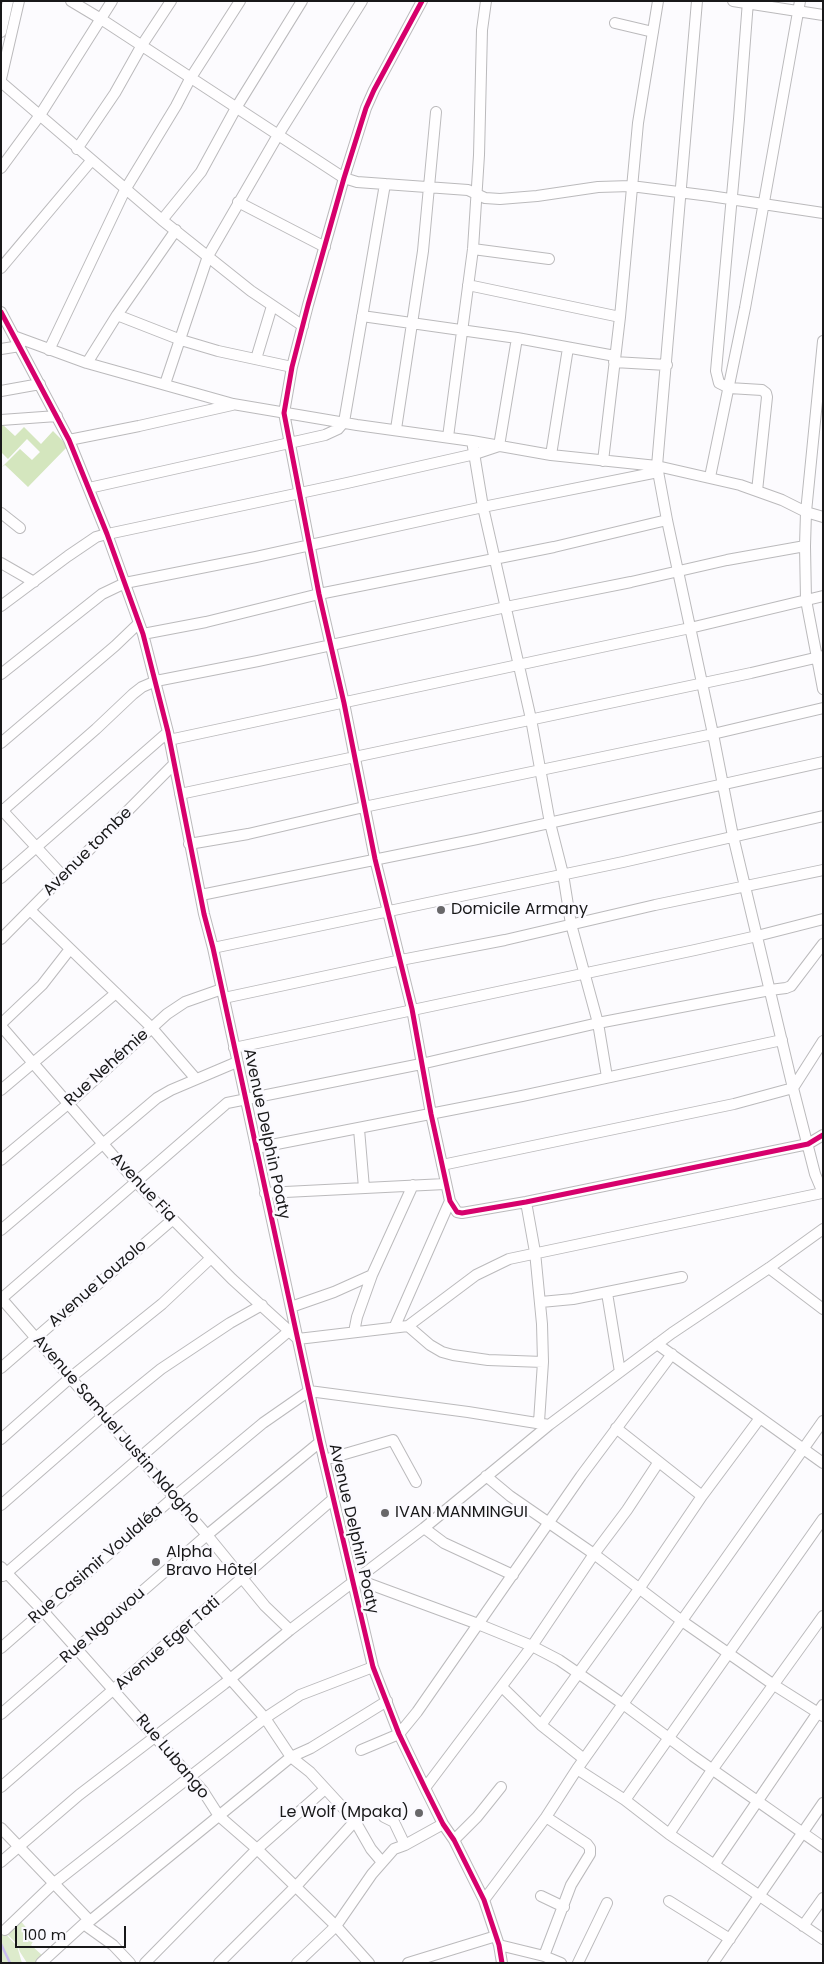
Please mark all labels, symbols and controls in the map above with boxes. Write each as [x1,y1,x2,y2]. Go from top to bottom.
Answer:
street label: Avenue tombe [40,804,136,900]
place label: Domicile Armany [451,900,588,920]
marker: Domicile Armany [435,904,447,916]
street label: Rue Nehémie [61,1025,153,1111]
street label: Avenue Delphin Poaty [239,1047,293,1221]
street label: Avenue Fia [106,1150,180,1226]
street label: Avenue Louzolo [45,1236,151,1332]
street label: Avenue Samuel Justin Ndogho [29,1331,203,1529]
street label: Avenue Delphin Poaty [324,1442,382,1616]
street label: Rue Casimir Voulaléa [25,1502,167,1628]
place label: IVAN MANMINGUI [395,1503,528,1523]
marker: IVAN MANMINGUI [379,1507,391,1519]
place label: Alpha Bravo Hôtel [166,1543,257,1581]
marker: Alpha Bravo Hôtel [150,1556,162,1568]
street label: Rue Ngouvou [57,1584,149,1668]
street label: Avenue Eger Tati [112,1593,224,1695]
street label: Rue Lubango [131,1711,213,1803]
place label: Le Wolf (Mpaka) [280,1803,409,1823]
marker: Le Wolf (Mpaka) [413,1807,425,1819]
scale bar [18,1916,129,1948]
text: 100 m [23,1924,66,1945]

